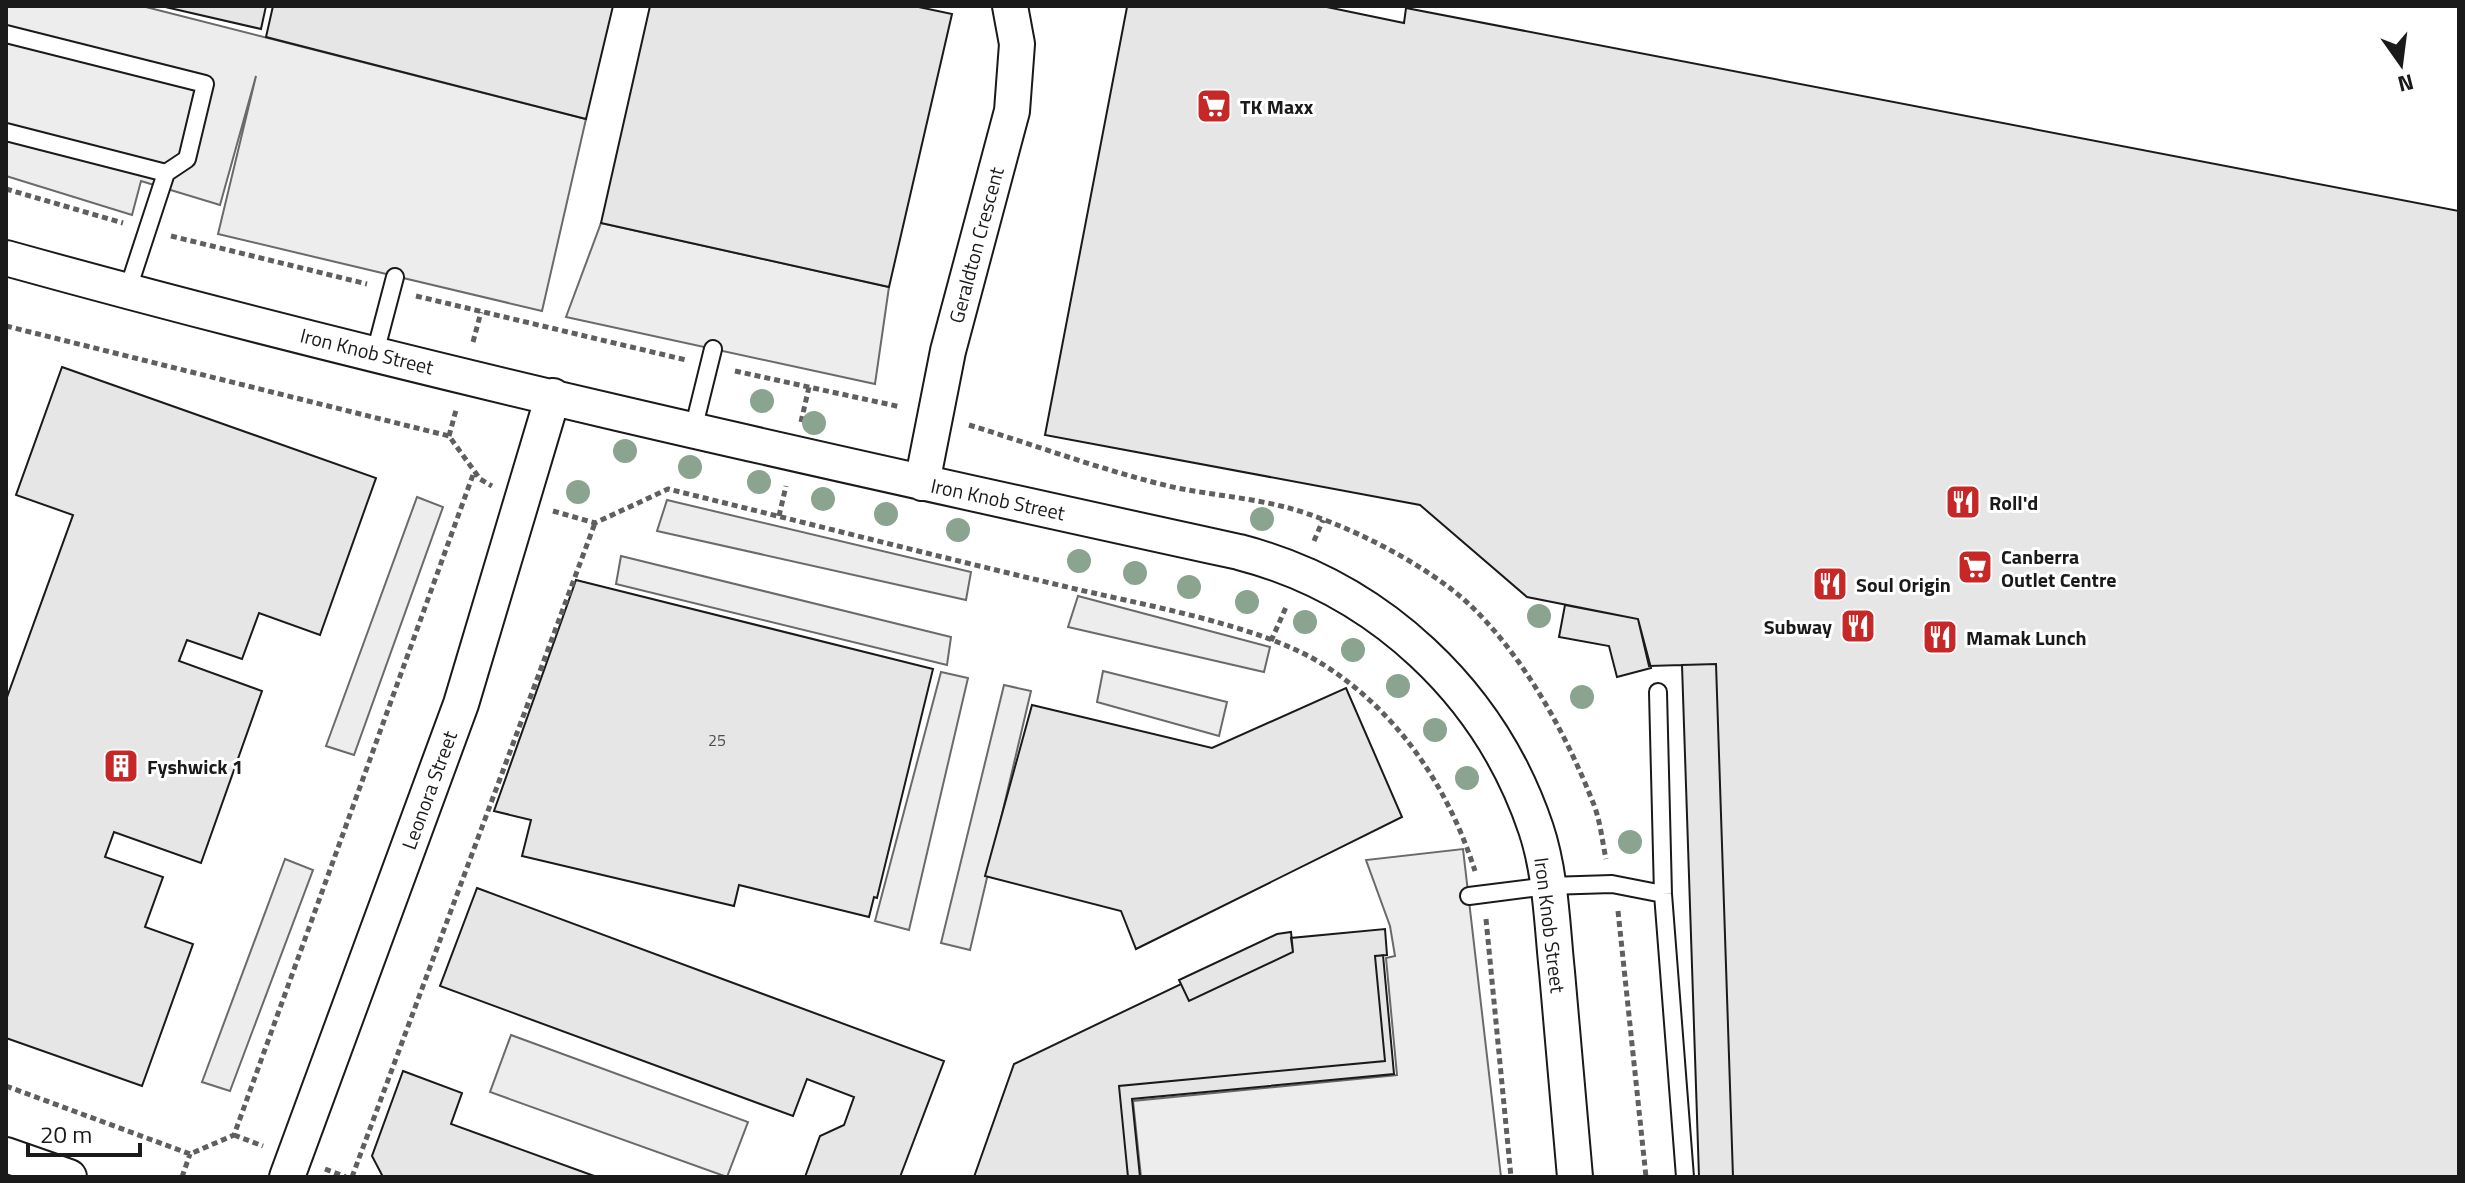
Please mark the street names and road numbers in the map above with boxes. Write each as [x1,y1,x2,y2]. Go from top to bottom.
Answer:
street label: Geraldton Crescent [940,163,1012,327]
street label: Iron Knob Street [297,319,437,383]
street label: Iron Knob Street [928,470,1068,528]
street label: Leonora Street [393,726,465,854]
street label: Iron Knob Street [1526,855,1574,995]

